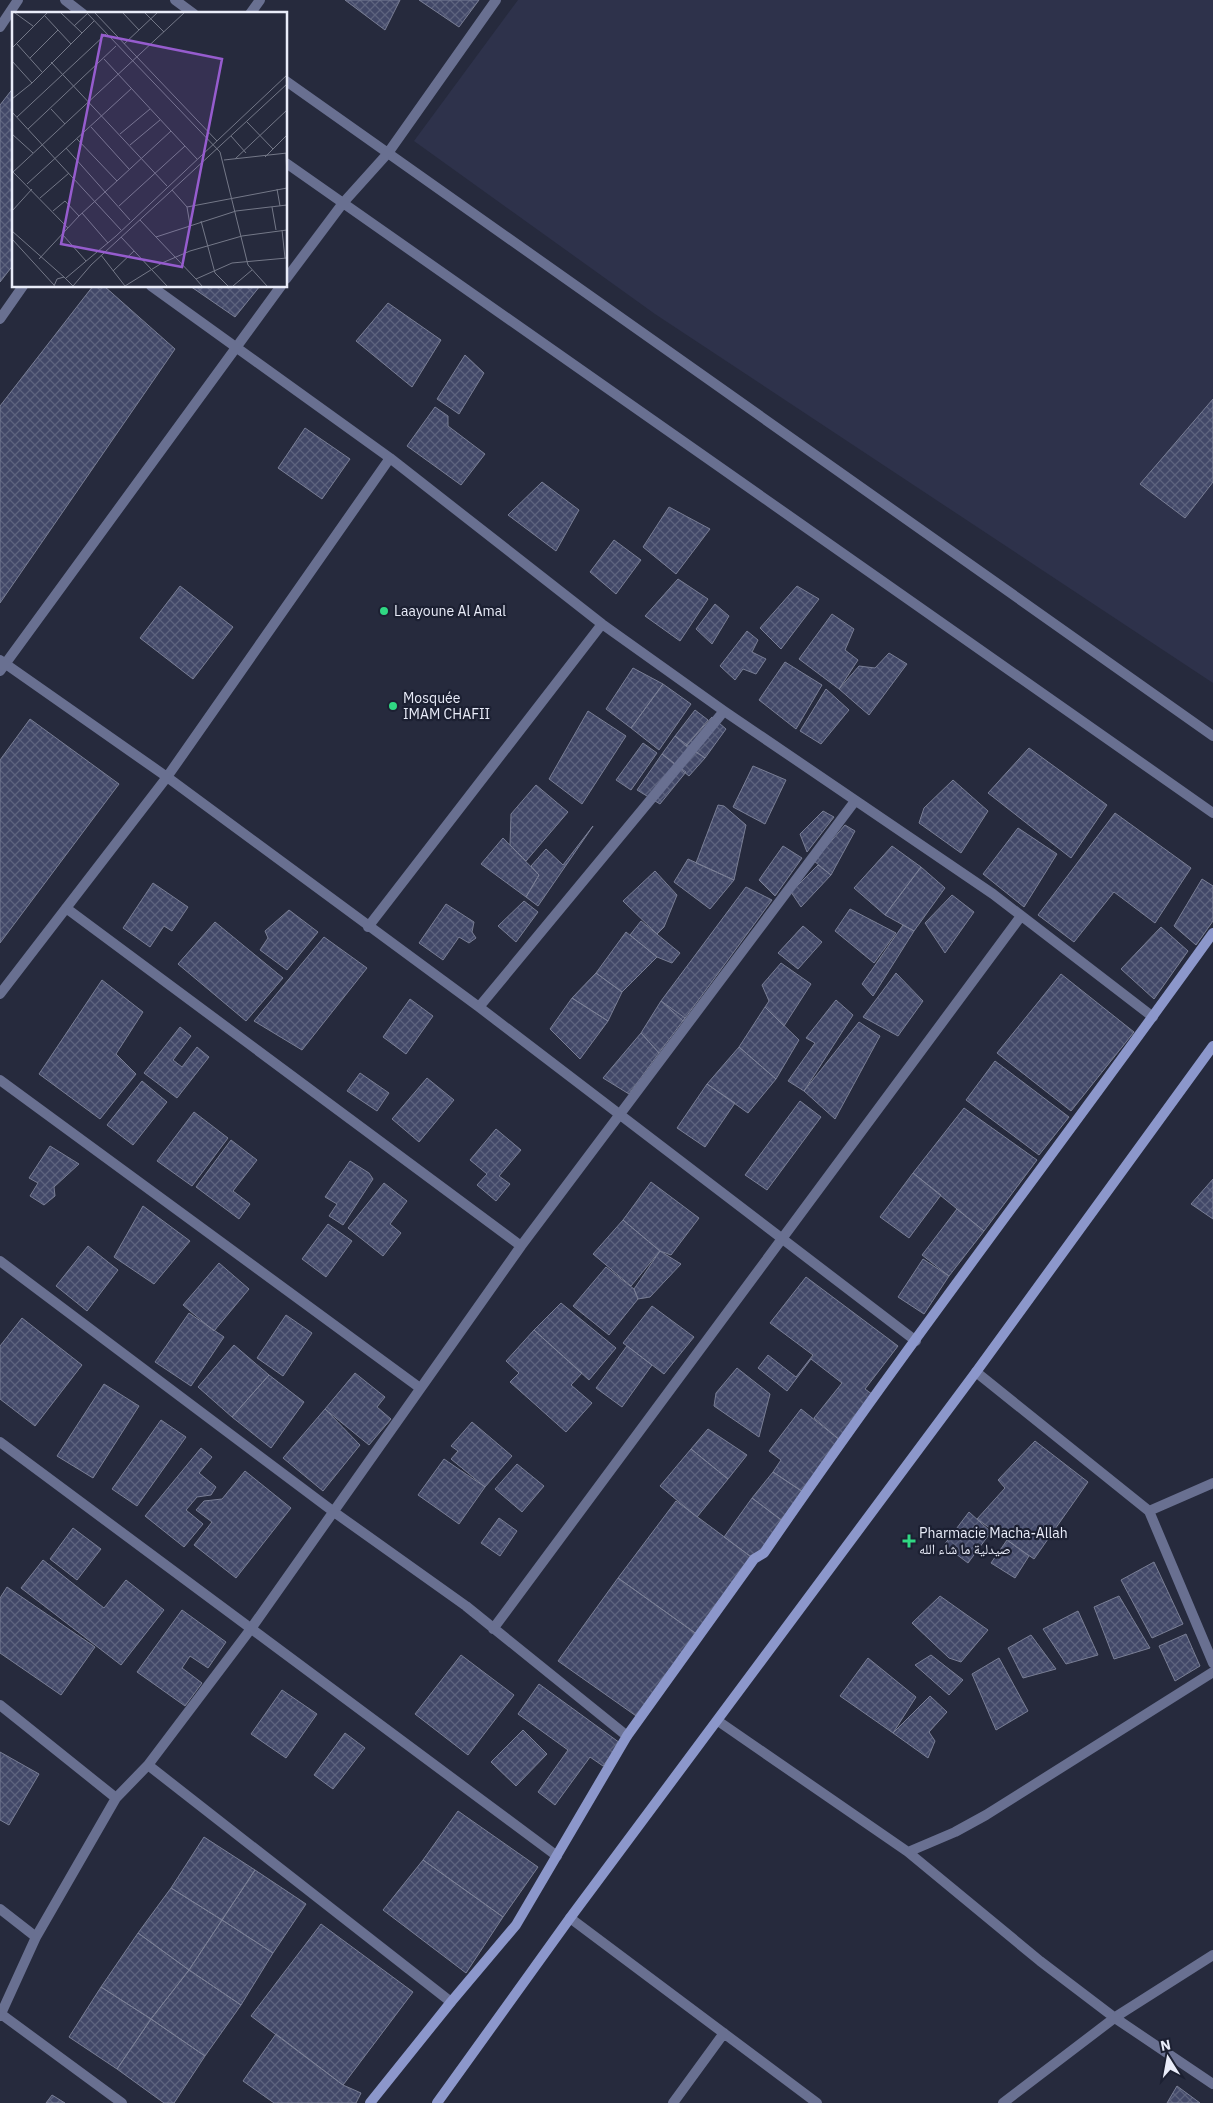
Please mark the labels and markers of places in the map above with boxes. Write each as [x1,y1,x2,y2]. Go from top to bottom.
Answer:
place label: Laayoune Al Amal [394,602,506,620]
marker: Laayoune Al Amal [378,605,390,617]
place label: Mosquée IMAM CHAFII [403,689,490,723]
marker: Mosquée IMAM CHAFII [387,700,399,712]
place label: Pharmacie Macha-Allah صيدلية ما شاء الله [919,1524,1068,1558]
marker: Pharmacie Macha-Allah صيدلية ما شاء الله [903,1535,915,1547]

